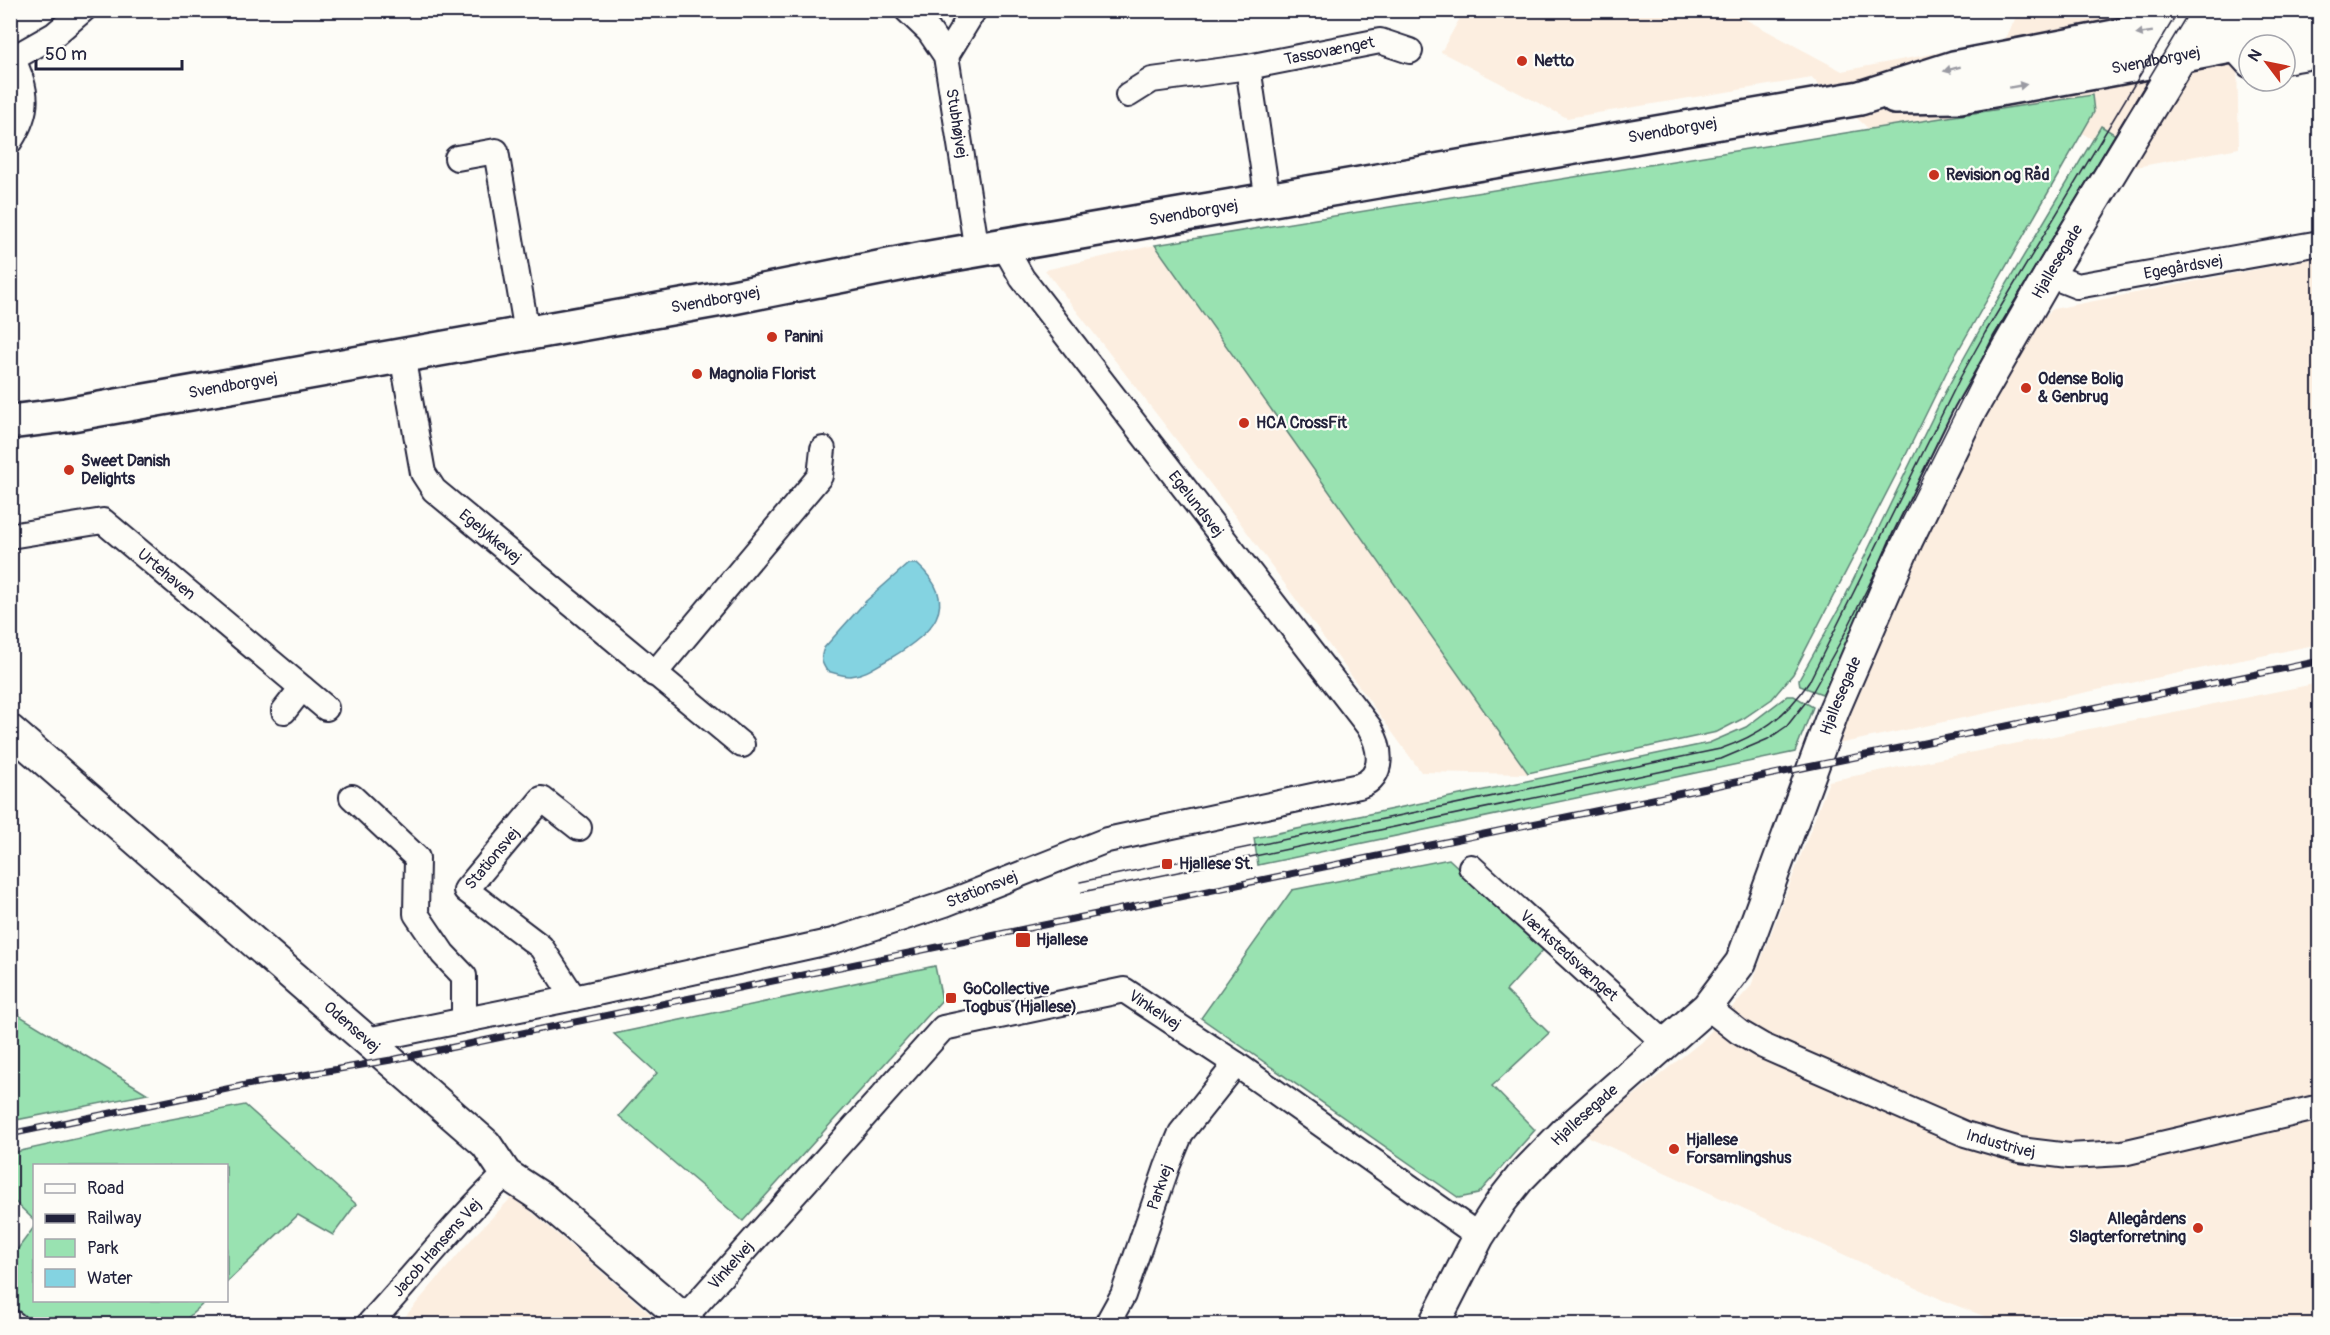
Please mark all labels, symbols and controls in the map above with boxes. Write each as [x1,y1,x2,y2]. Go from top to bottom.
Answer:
one-way arrow [2134,28,2153,37]
street label: Tassovænget [1282,32,1377,70]
scale bar [36,33,182,71]
north arrow [2237,33,2297,93]
street label: Svendborgvej [2110,42,2202,79]
text: 50 m [45,43,87,66]
text: N [2244,46,2267,65]
place label: Netto [1534,51,1575,71]
marker: Netto [1515,54,1529,68]
one-way arrow [1943,64,1961,74]
one-way arrow [2008,81,2027,90]
street label: Stubhøjvej [941,87,972,160]
street label: Svendborgvej [1626,113,1719,148]
place label: Revision og Råd [1946,165,2050,185]
marker: Revision og Råd [1927,168,1941,182]
street label: Svendborgvej [1147,195,1240,230]
street label: Hjallesegade [2027,221,2087,302]
street label: Egegårdsvej [2142,250,2224,284]
street label: Svendborgvej [669,282,762,318]
place label: Panini [784,327,823,347]
marker: Panini [765,330,779,344]
place label: Magnolia Florist [709,364,816,384]
marker: Magnolia Florist [690,367,704,381]
street label: Svendborgvej [187,368,279,403]
place label: Odense Bolig & Genbrug [2038,369,2123,407]
marker: Odense Bolig & Genbrug [2019,381,2033,395]
place label: HCA CrossFit [1256,413,1347,433]
marker: HCA CrossFit [1237,416,1251,430]
place label: Sweet Danish Delights [81,451,171,489]
marker: Sweet Danish Delights [62,463,76,477]
street label: Egelundsvej [1164,467,1228,541]
street label: Egelykkevej [455,505,525,568]
street label: Urtehaven [133,544,199,604]
street label: Hjallesegade [1816,653,1866,738]
street label: Stationsvej [461,823,524,894]
place label: Hjallese St. [1179,854,1254,874]
marker: Hjallese St. [1160,857,1174,871]
street label: Stationsvej [943,866,1020,913]
street label: Værkstedsvænget [1515,906,1623,1006]
place label: Hjallese [1036,930,1089,950]
marker: Hjallese [1014,931,1032,949]
place label: GoCollective Togbus (Hjallese) [962,979,1077,1017]
street label: Vinkelvej [1125,986,1185,1035]
marker: GoCollective Togbus (Hjallese) [944,991,958,1005]
street label: Odensevej [319,997,384,1057]
street label: Hjallesegade [1547,1080,1622,1150]
street label: Industrivej [1964,1125,2037,1162]
place label: Hjallese Forsamlingshus [1686,1130,1792,1168]
marker: Hjallese Forsamlingshus [1667,1142,1681,1156]
street label: Parkvej [1143,1161,1177,1213]
legend [33,1164,228,1302]
text: Road [87,1177,124,1200]
street label: Jacob Hansens Vej [388,1195,486,1301]
text: Railway [87,1207,142,1230]
place label: Allegårdens Slagterforretning [2069,1209,2187,1247]
marker: Allegårdens Slagterforretning [2191,1221,2205,1235]
text: Park [87,1237,119,1260]
street label: Vinkelvej [704,1237,758,1294]
text: Water [87,1267,133,1290]

